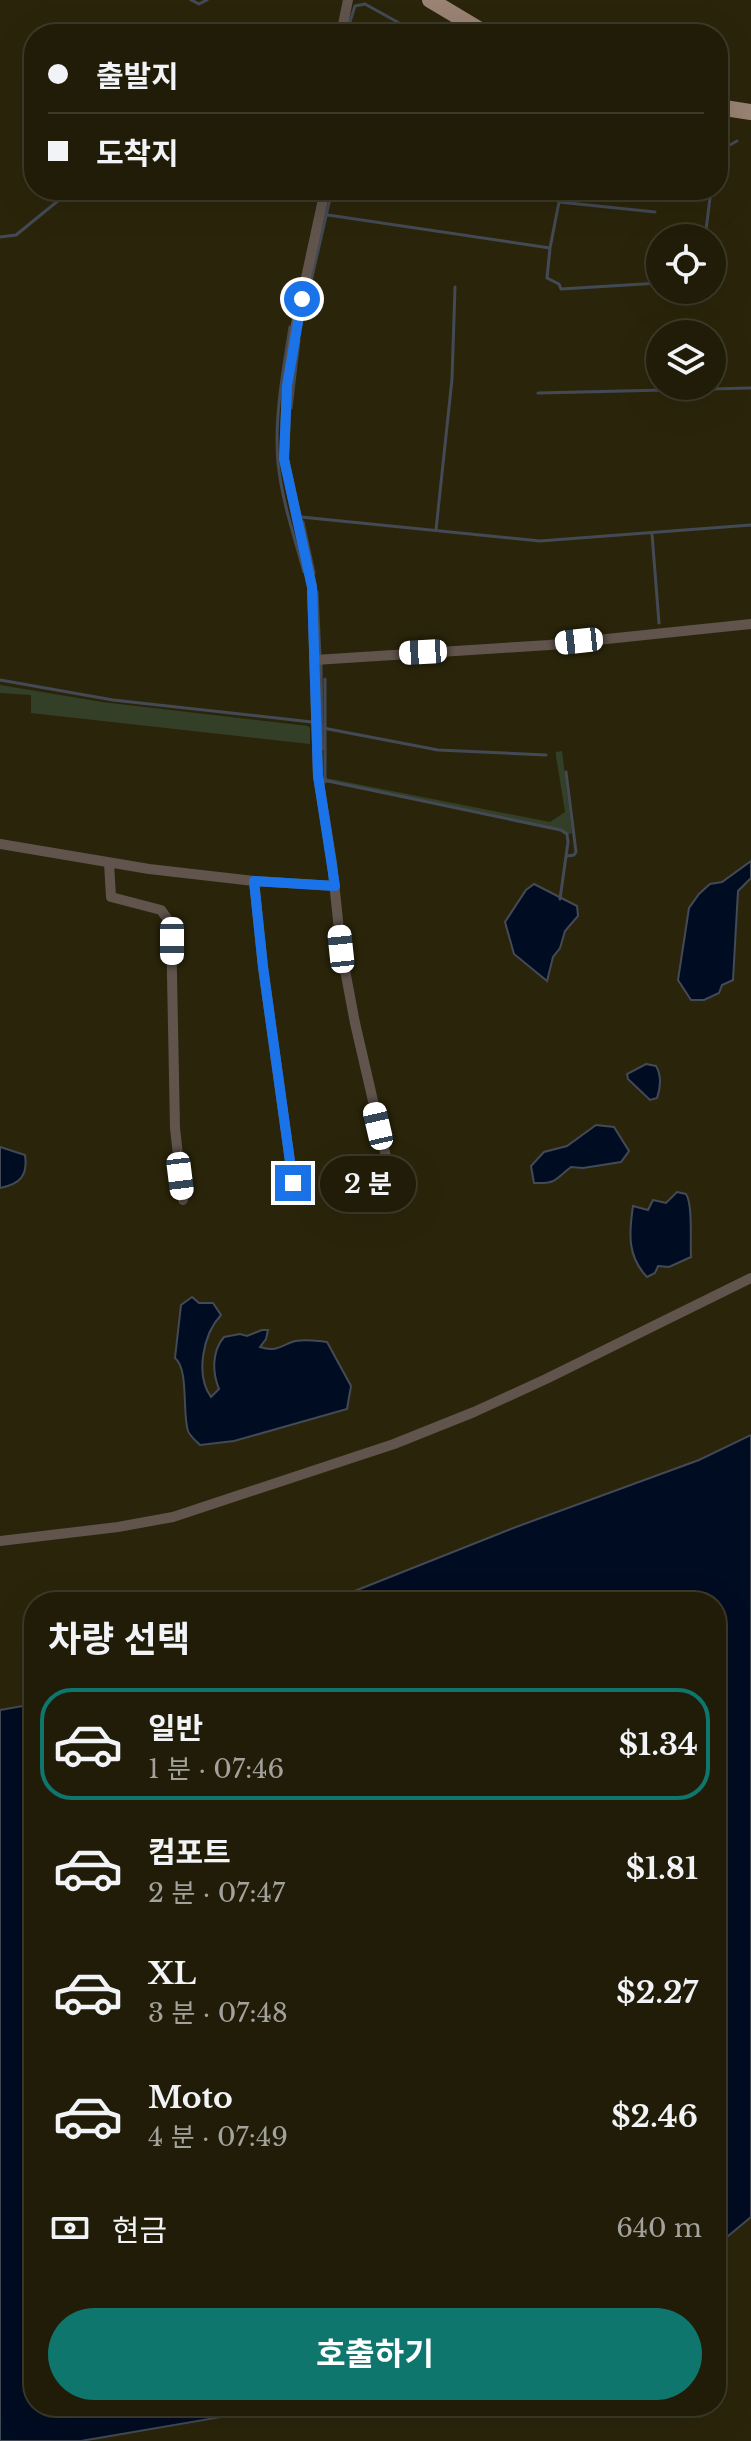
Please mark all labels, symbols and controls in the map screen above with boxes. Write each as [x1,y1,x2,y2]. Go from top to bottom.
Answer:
text: 출발지 [96,58,179,95]
text: 도착지 [96,135,179,172]
map controls [646,224,726,400]
button: locate [646,224,726,304]
route start [284,281,320,317]
button: layers [646,320,726,400]
car [554,627,604,655]
car [398,639,448,665]
car [160,917,184,965]
car [327,924,355,974]
car [361,1100,395,1152]
car [165,1151,195,1201]
callout: 2 분 [321,1155,417,1211]
route end [275,1165,311,1201]
text: 2 분 [344,1168,392,1200]
text: 차량 선택 [48,1617,190,1662]
icon: car [52,1708,124,1780]
text: 일반 [148,1710,203,1747]
text: $1.34 [619,1726,698,1763]
text: 1 분 · 07:46 [148,1753,284,1785]
icon: car [52,1832,124,1904]
text: 컴포트 [148,1834,231,1871]
text: $1.81 [626,1850,698,1887]
text: 2 분 · 07:47 [148,1877,285,1909]
text: XL [148,1955,196,1992]
icon: car [52,1956,124,2028]
text: $2.27 [616,1974,698,2011]
text: 3 분 · 07:48 [148,1997,288,2029]
text: Moto [148,2079,233,2116]
icon: car [52,2080,124,2152]
text: $2.46 [611,2098,698,2135]
text: 4 분 · 07:49 [148,2121,288,2153]
icon: cash [48,2206,92,2250]
text: 현금 [112,2212,167,2249]
text: 640 m [616,2212,702,2244]
button: 호출하기 [48,2308,702,2400]

